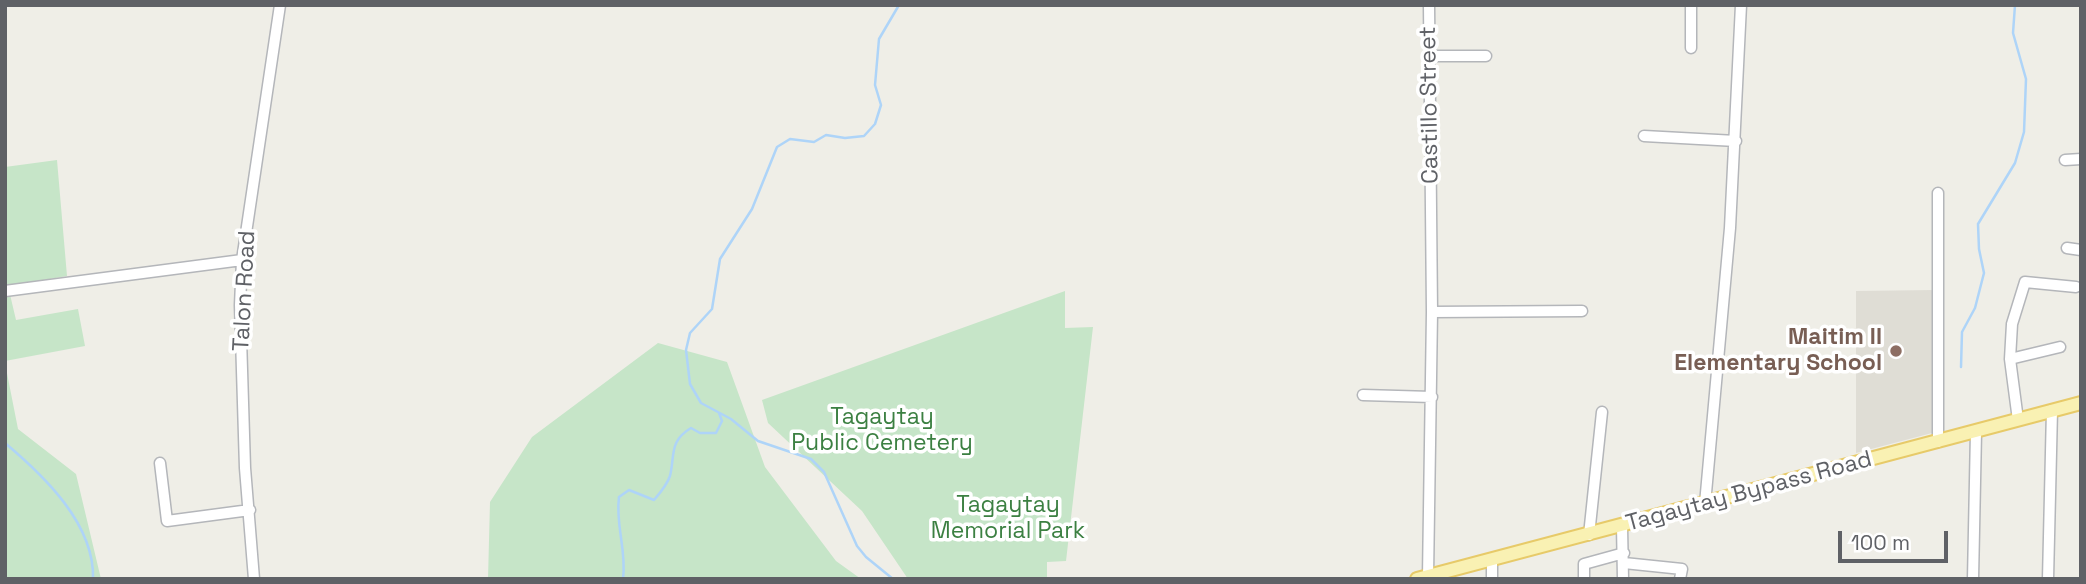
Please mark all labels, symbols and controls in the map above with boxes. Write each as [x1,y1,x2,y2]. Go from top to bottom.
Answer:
street label: Castillo Street [1415,26,1445,184]
street label: Talon Road [228,230,262,352]
place label: Maitim II Elementary School [1674,324,1882,378]
marker: Maitim II Elementary School [1888,343,1904,359]
park label: Tagaytay Public Cemetery [791,404,973,458]
street label: Tagaytay Bypass Road [1623,446,1875,538]
park label: Tagaytay Memorial Park [931,492,1085,546]
scale bar [1841,518,1951,562]
text: 100 m [1851,529,1910,556]

